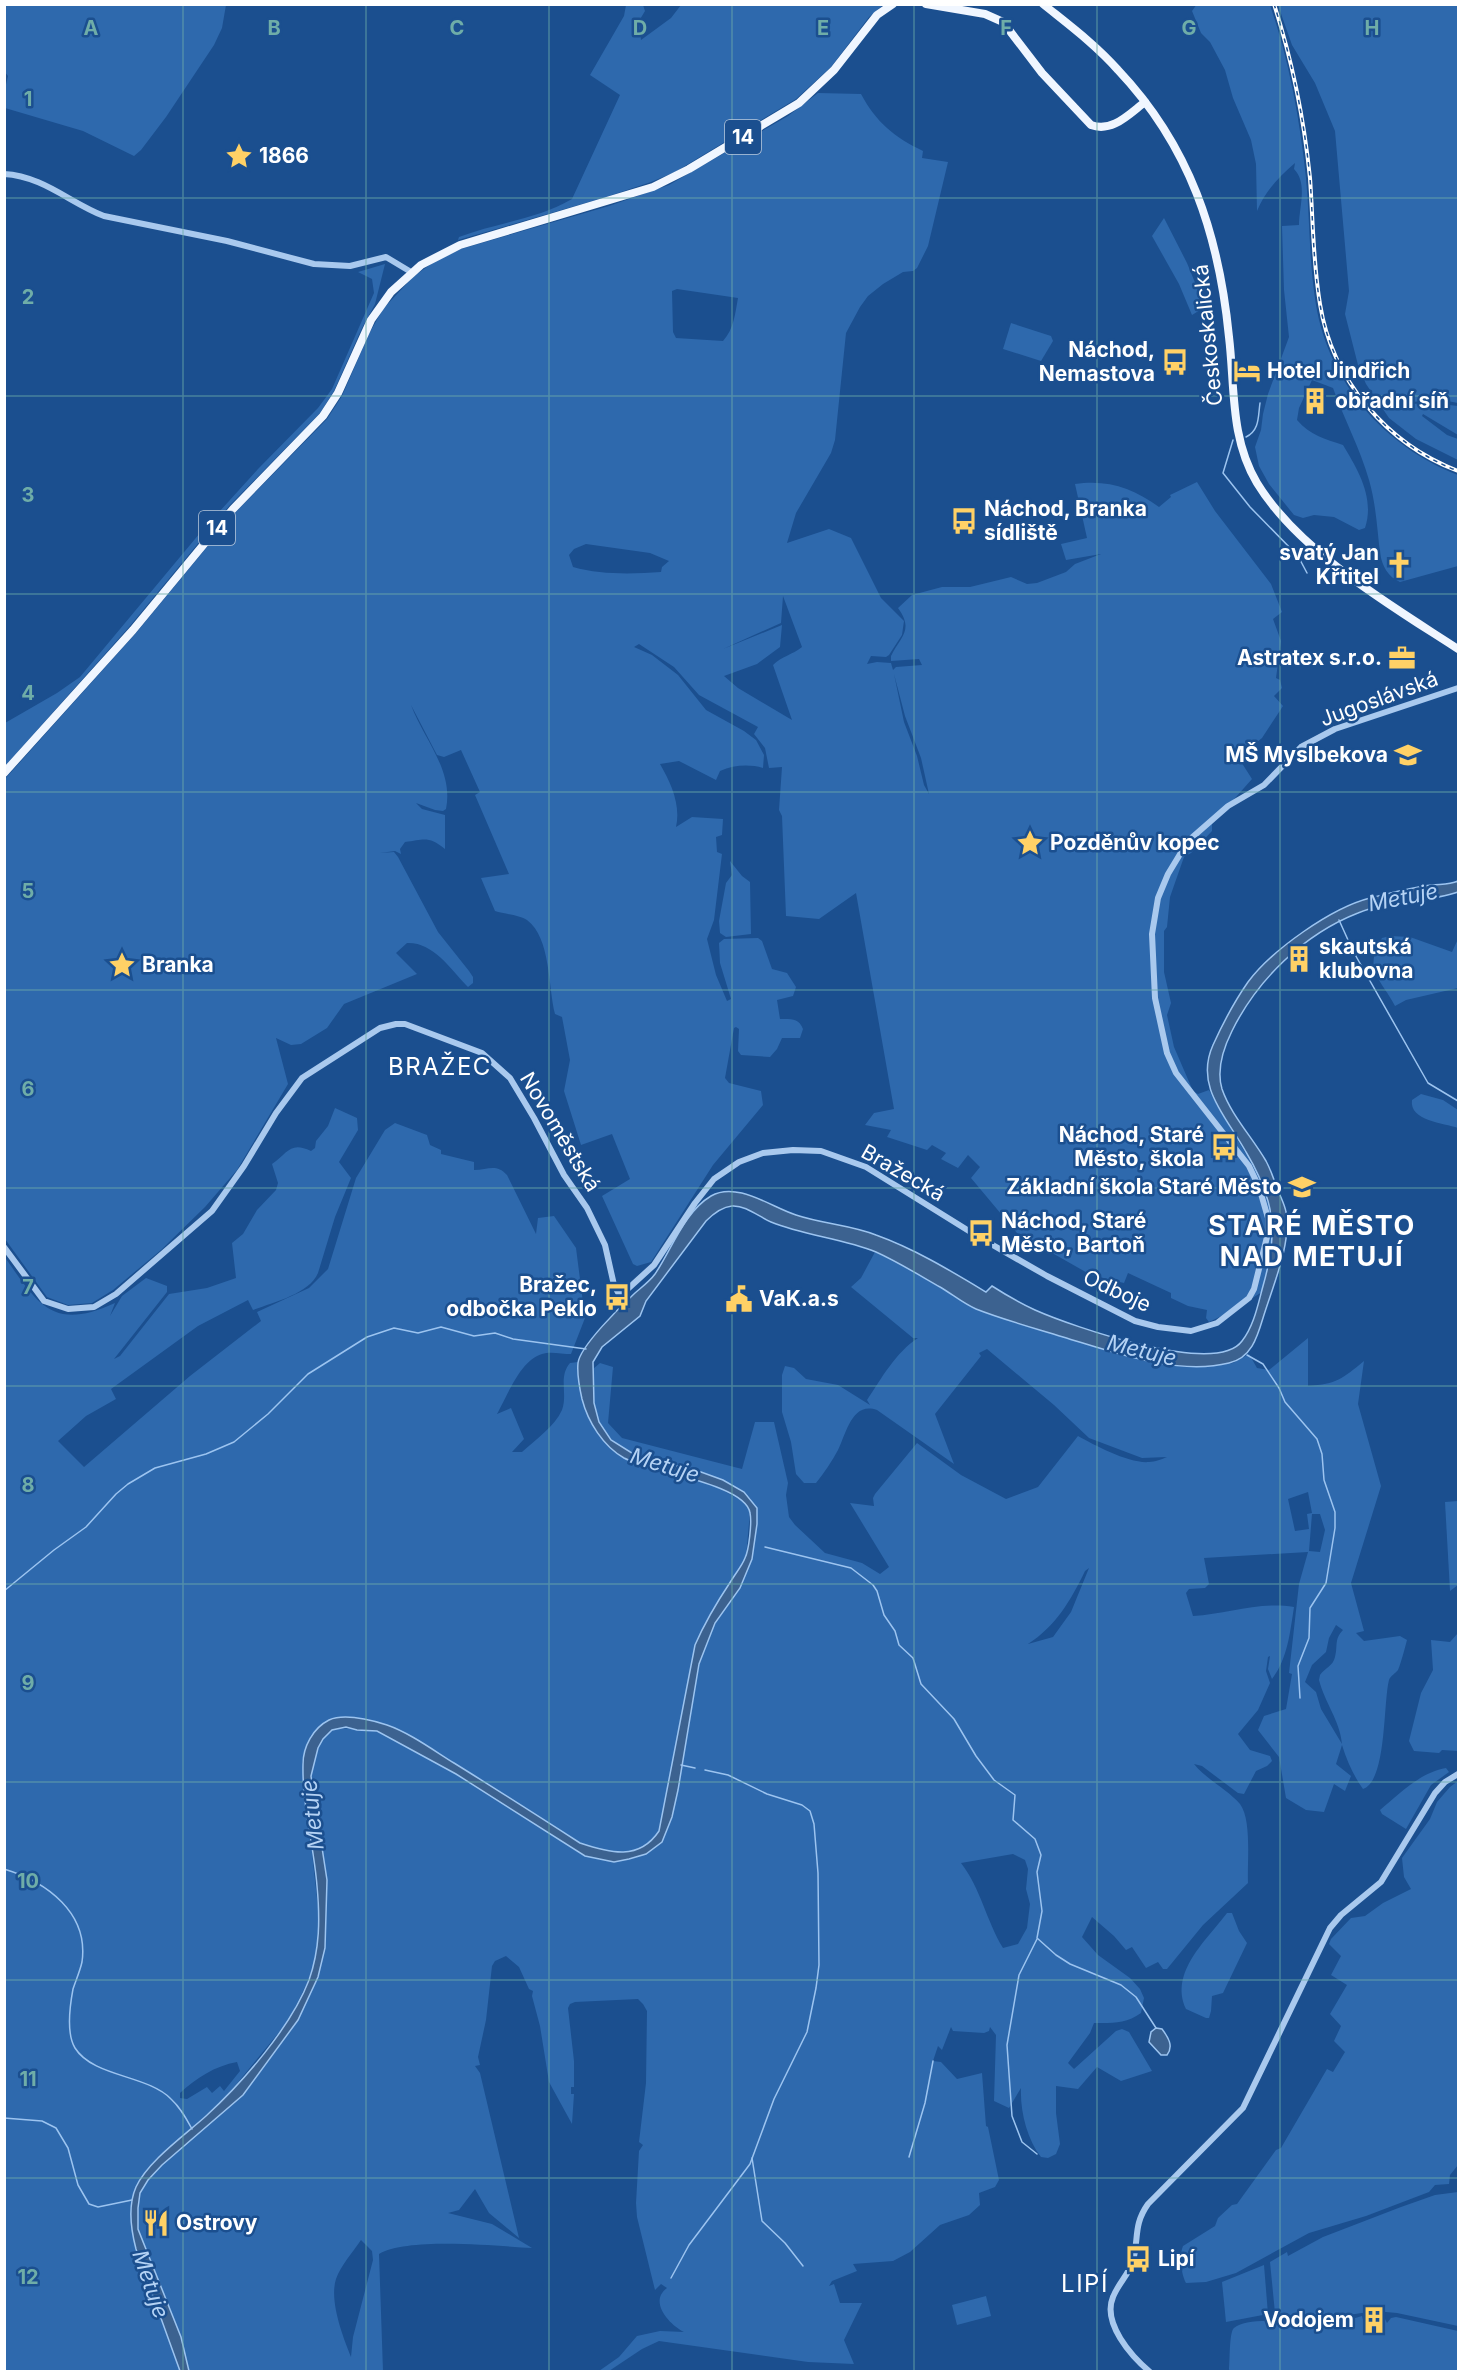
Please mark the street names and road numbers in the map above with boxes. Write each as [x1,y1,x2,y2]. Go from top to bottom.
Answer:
road number: 14 [725,120,761,154]
street label: Českoskalická [1188,263,1227,407]
road number: 14 [199,511,235,545]
street label: Jugoslávská [1316,666,1441,731]
street label: Novoměstská [515,1068,606,1196]
street label: Bražecká [857,1139,949,1206]
street label: Odboje [1079,1264,1155,1317]

